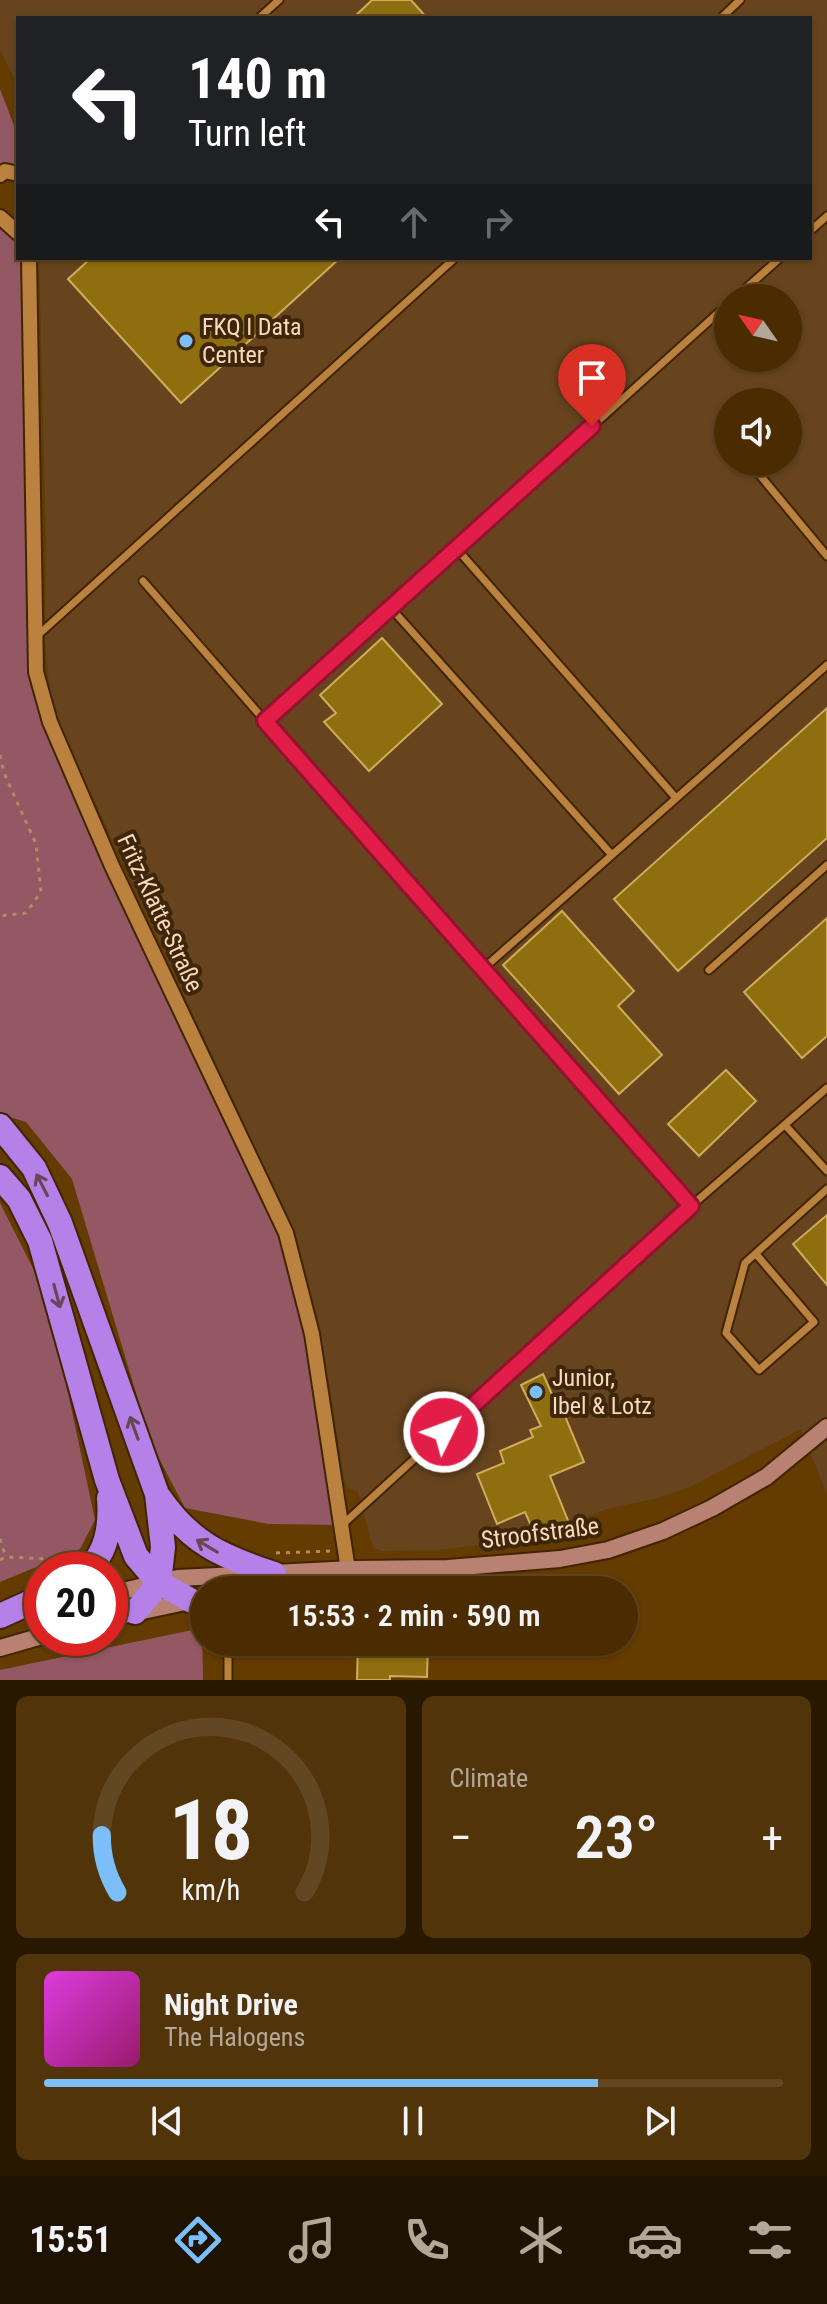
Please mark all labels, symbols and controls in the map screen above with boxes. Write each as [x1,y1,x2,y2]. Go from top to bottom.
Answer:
text: 140 m [188,46,327,112]
icon: left [56,48,160,152]
text: Turn left [188,113,306,155]
icon: left [308,200,352,244]
icon: ahead [392,200,436,244]
icon: right [476,200,520,244]
north arrow [714,284,802,372]
map controls [714,284,802,476]
place label: FKQ I Data Center [202,313,302,369]
marker: FKQ I Data Center [177,332,195,350]
pin [558,344,626,426]
icon: arrive [570,356,614,400]
button: sound [714,388,802,476]
street label: Fritz-Klatte-Straße [111,830,209,996]
one-way arrow [34,1174,49,1198]
one-way arrow [50,1283,65,1308]
place label: Junior, Ibel & Lotz [552,1364,652,1420]
marker: Junior, Ibel & Lotz [527,1383,545,1401]
position arrow [402,1390,486,1474]
one-way arrow [125,1416,140,1441]
street label: Stroofstraße [479,1512,601,1554]
one-way arrow [196,1538,219,1554]
speed limit sign: 20 [24,1552,128,1656]
text: 15:53 · 2 min · 590 m [287,1598,541,1633]
text: Climate [450,1763,528,1793]
text: 18 [169,1782,253,1879]
text: 23° [575,1802,658,1873]
text: − [450,1812,472,1864]
text: + [761,1812,783,1864]
text: km/h [181,1873,240,1907]
text: Night Drive [164,1987,298,2022]
text: The Halogens [164,2022,305,2052]
icon: previous [145,2099,189,2143]
icon: pause [391,2099,435,2143]
icon: next [638,2099,682,2143]
icon: directions [170,2212,226,2268]
icon: music [284,2212,340,2268]
icon: phone [399,2212,455,2268]
icon: climate [513,2212,569,2268]
icon: car [627,2212,683,2268]
icon: filters [742,2212,798,2268]
text: 15:51 [29,2219,112,2261]

